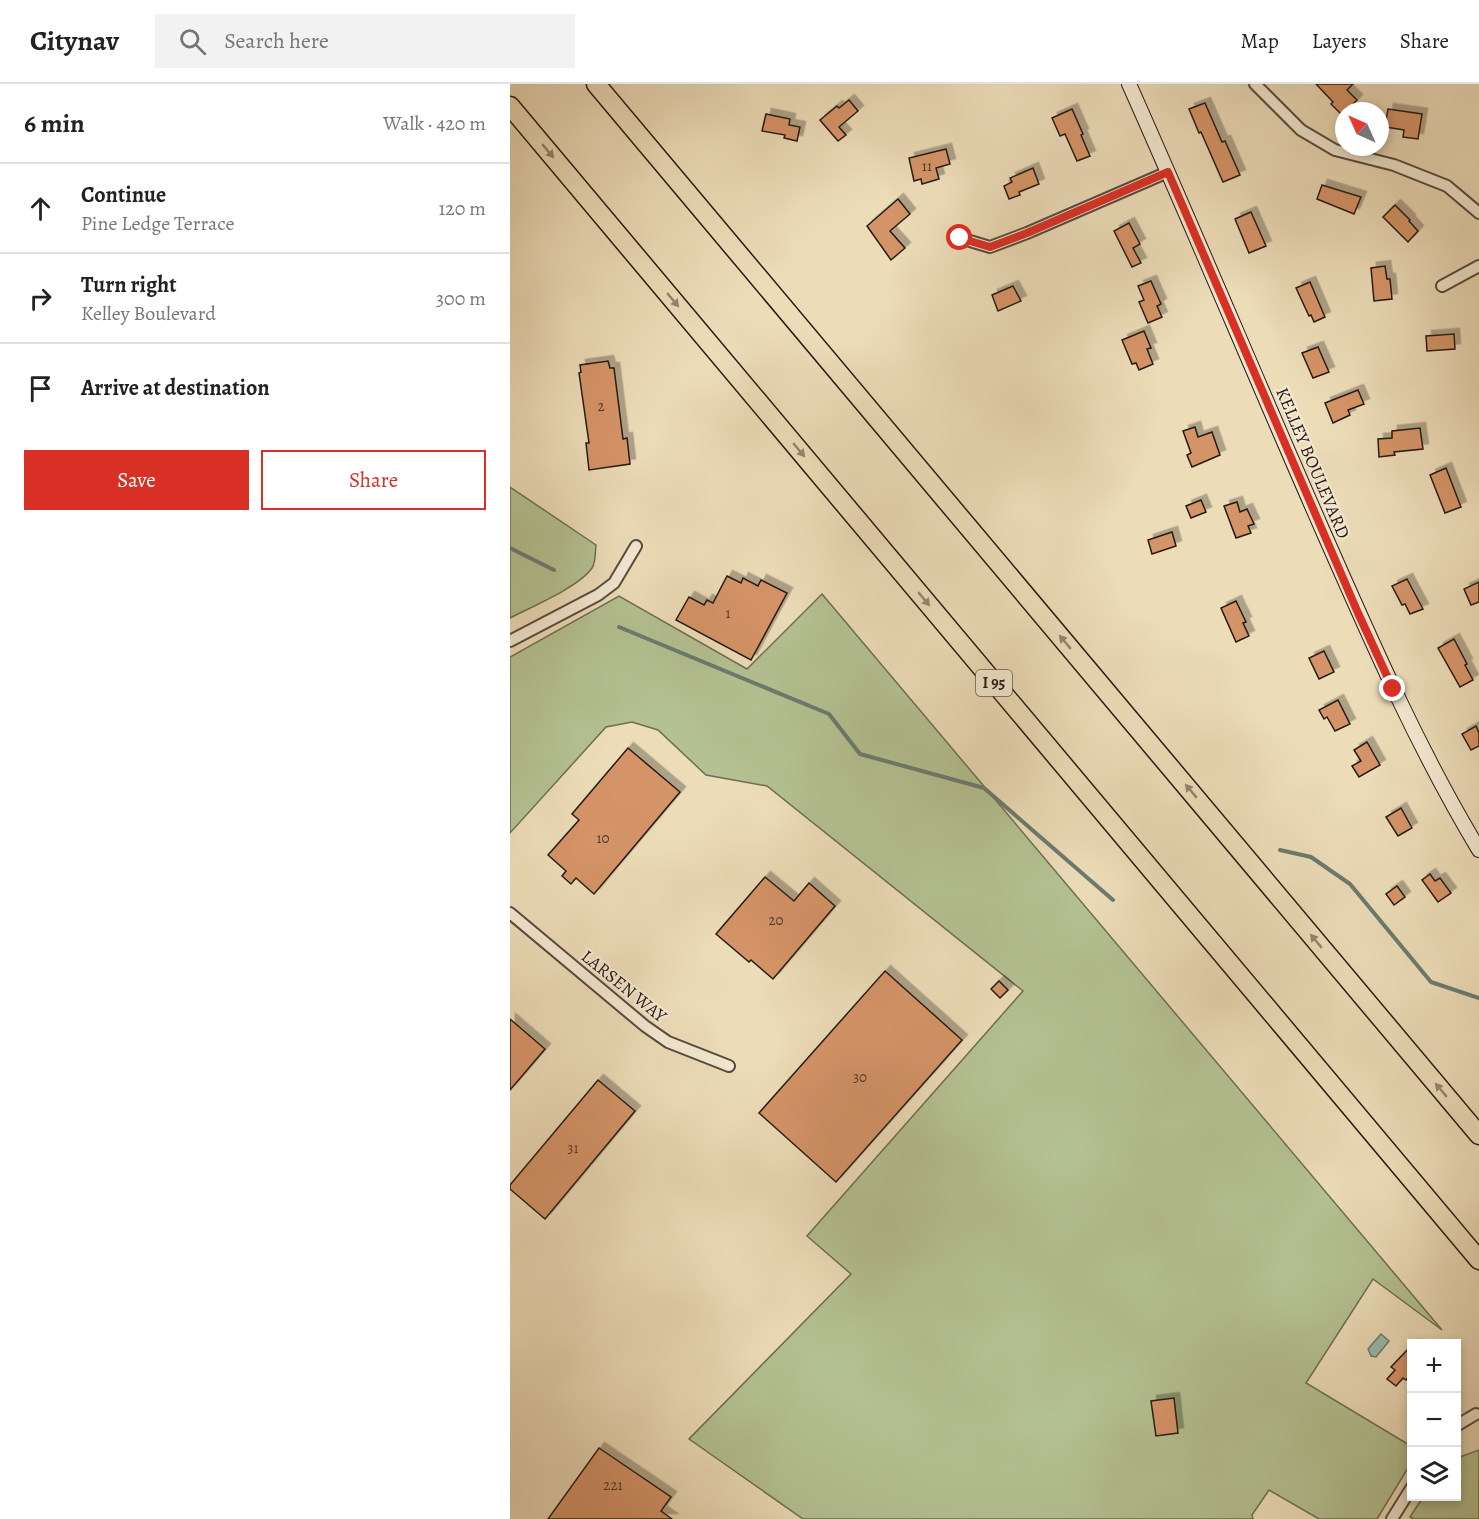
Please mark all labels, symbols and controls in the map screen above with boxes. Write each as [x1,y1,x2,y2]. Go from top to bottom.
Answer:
search box [155,14,575,68]
text: Citynav [30,22,119,60]
icon: search [176,25,209,58]
text: Search here [224,26,329,56]
text: Map [1240,27,1279,55]
text: Layers [1312,27,1367,55]
text: Share [1400,27,1449,55]
north arrow [1335,102,1389,156]
text: 6 min [24,106,85,141]
text: Walk · 420 m [383,110,486,137]
one-way arrow [541,143,554,159]
house number: 11 [922,156,932,176]
text: Continue [81,180,166,210]
icon: ahead [24,192,57,225]
text: 120 m [438,195,486,222]
text: Pine Ledge Terrace [81,210,234,237]
route start [946,224,972,250]
text: Turn right [81,270,177,300]
icon: right [24,282,57,315]
text: 300 m [436,285,486,312]
one-way arrow [666,292,679,307]
text: Kelley Boulevard [81,300,216,327]
icon: arrive [24,372,57,405]
text: Arrive at destination [81,373,270,403]
street label: KELLEY BOULEVARD [1270,384,1356,542]
house number: 2 [597,396,605,416]
one-way arrow [792,442,805,458]
button: Save [24,450,249,510]
button: Share [261,450,486,510]
one-way arrow [917,591,930,606]
house number: 1 [725,603,731,623]
one-way arrow [1059,635,1072,650]
road number: I 95 [976,670,1012,696]
route end [1379,675,1405,701]
one-way arrow [1184,783,1197,799]
house number: 10 [596,828,610,848]
house number: 20 [768,910,784,930]
one-way arrow [1310,934,1323,949]
street label: LARSEN WAY [576,944,673,1029]
house number: 30 [853,1067,867,1087]
one-way arrow [1435,1082,1448,1098]
house number: 31 [567,1138,579,1158]
map controls [1407,1339,1461,1501]
button: + [1407,1339,1461,1393]
button: − [1407,1393,1461,1447]
button: layers [1407,1447,1461,1501]
house number: 221 [603,1475,623,1495]

